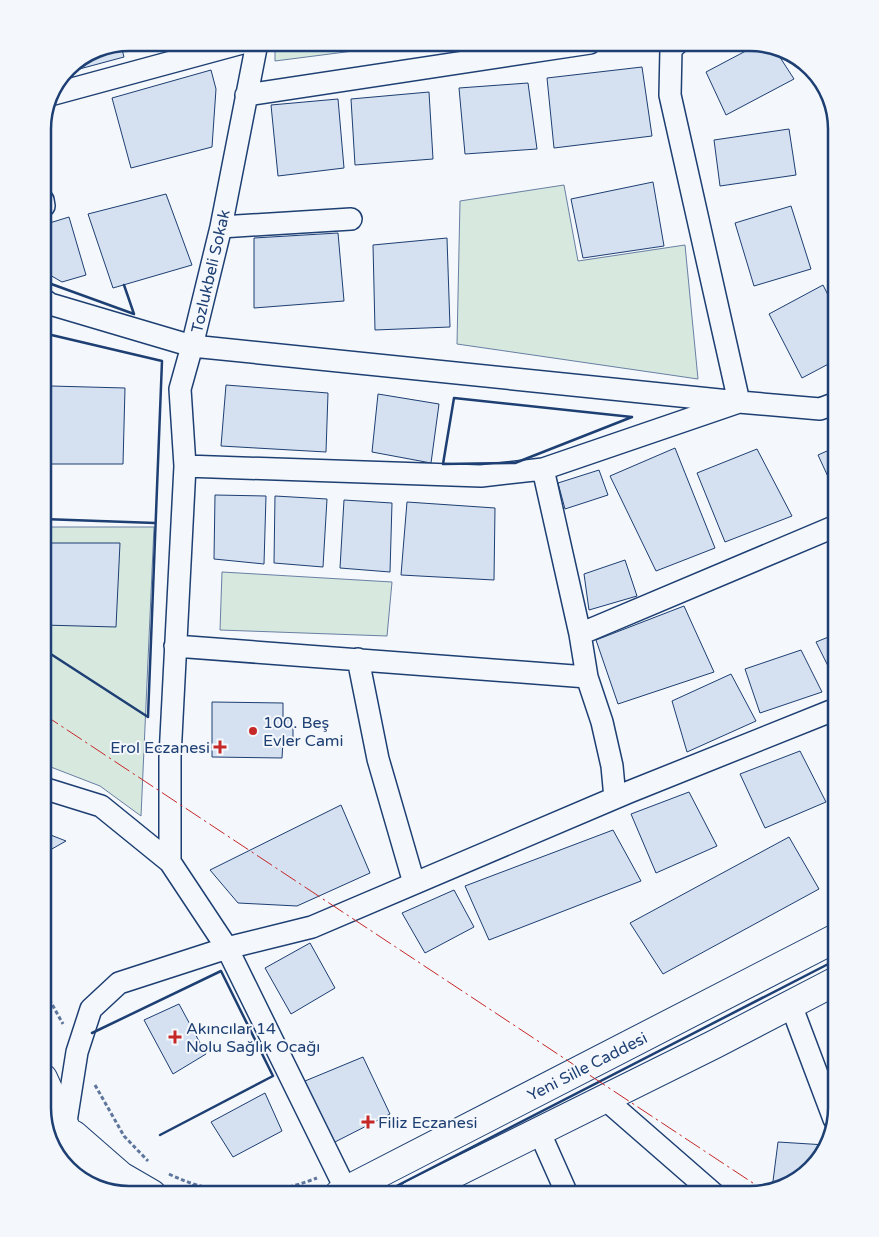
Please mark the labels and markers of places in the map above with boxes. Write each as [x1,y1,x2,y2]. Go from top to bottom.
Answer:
place label: 100. Beş Evler Cami [263,713,344,751]
marker: 100. Beş Evler Cami [247,725,259,737]
place label: Erol Eczanesi [110,738,210,758]
marker: Erol Eczanesi [214,741,226,753]
place label: Akıncılar 14 Nolu Sağlık Ocağı [186,1019,320,1057]
marker: Akıncılar 14 Nolu Sağlık Ocağı [168,1030,182,1044]
place label: Filiz Eczanesi [378,1113,478,1133]
marker: Filiz Eczanesi [362,1116,374,1128]

